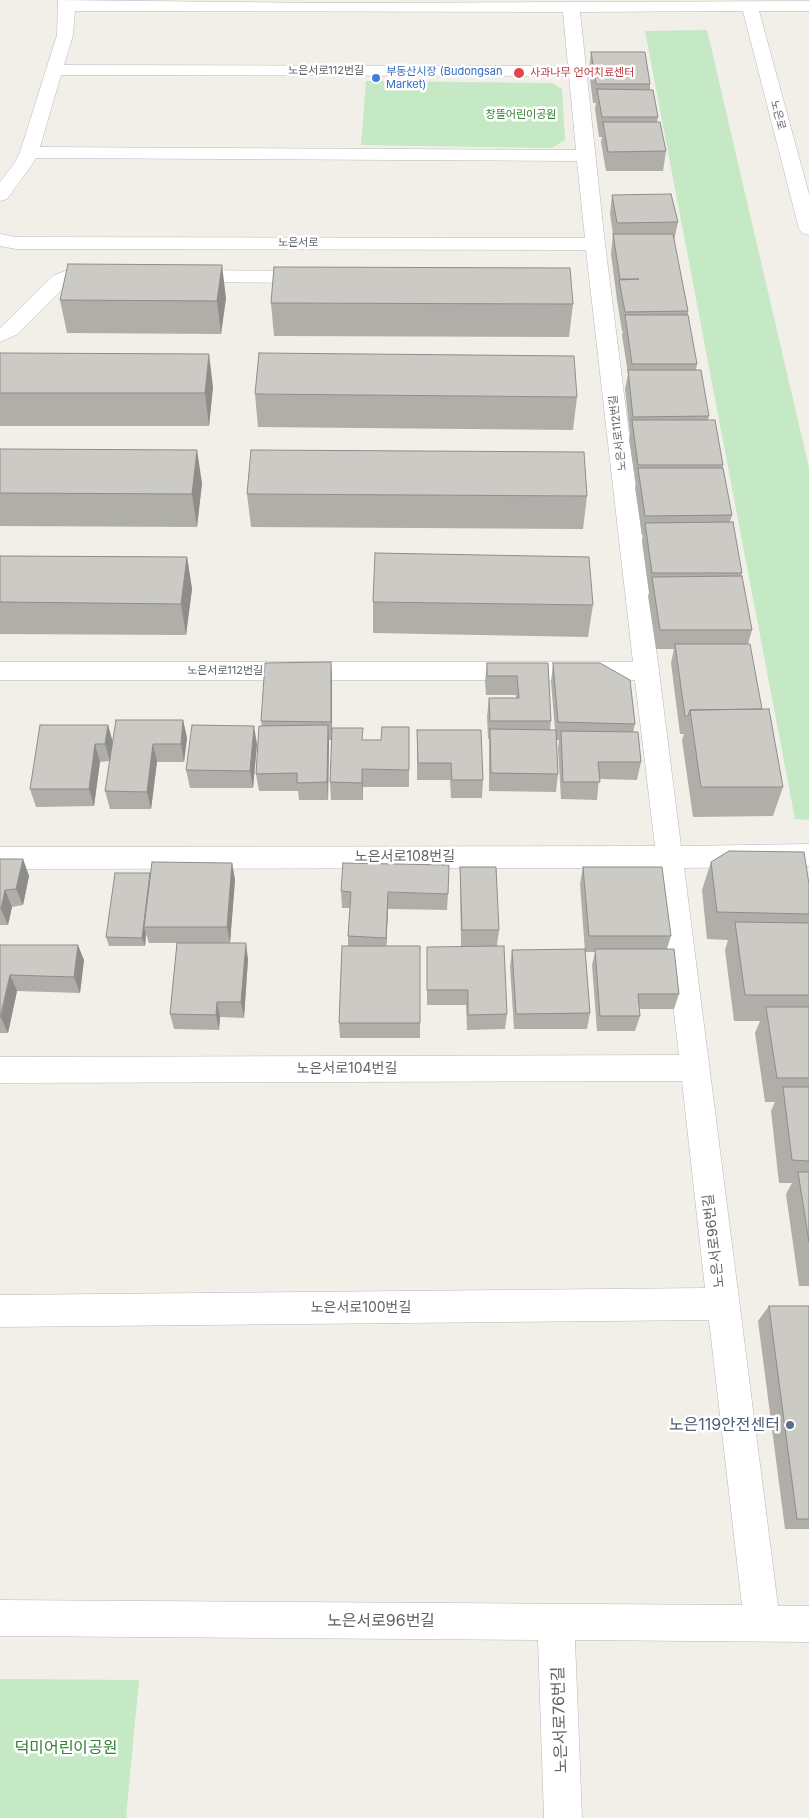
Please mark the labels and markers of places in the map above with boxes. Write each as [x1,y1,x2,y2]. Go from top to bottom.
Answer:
place label: 부동산시장 (Budongsan Market) [386,65,502,91]
marker: 사과나무 언어치료센터 [512,66,526,80]
place label: 사과나무 언어치료센터 [530,66,634,80]
marker: 부동산시장 (Budongsan Market) [370,72,382,84]
place label: 노은119안전센터 [669,1415,780,1435]
marker: 노은119안전센터 [784,1419,796,1431]

